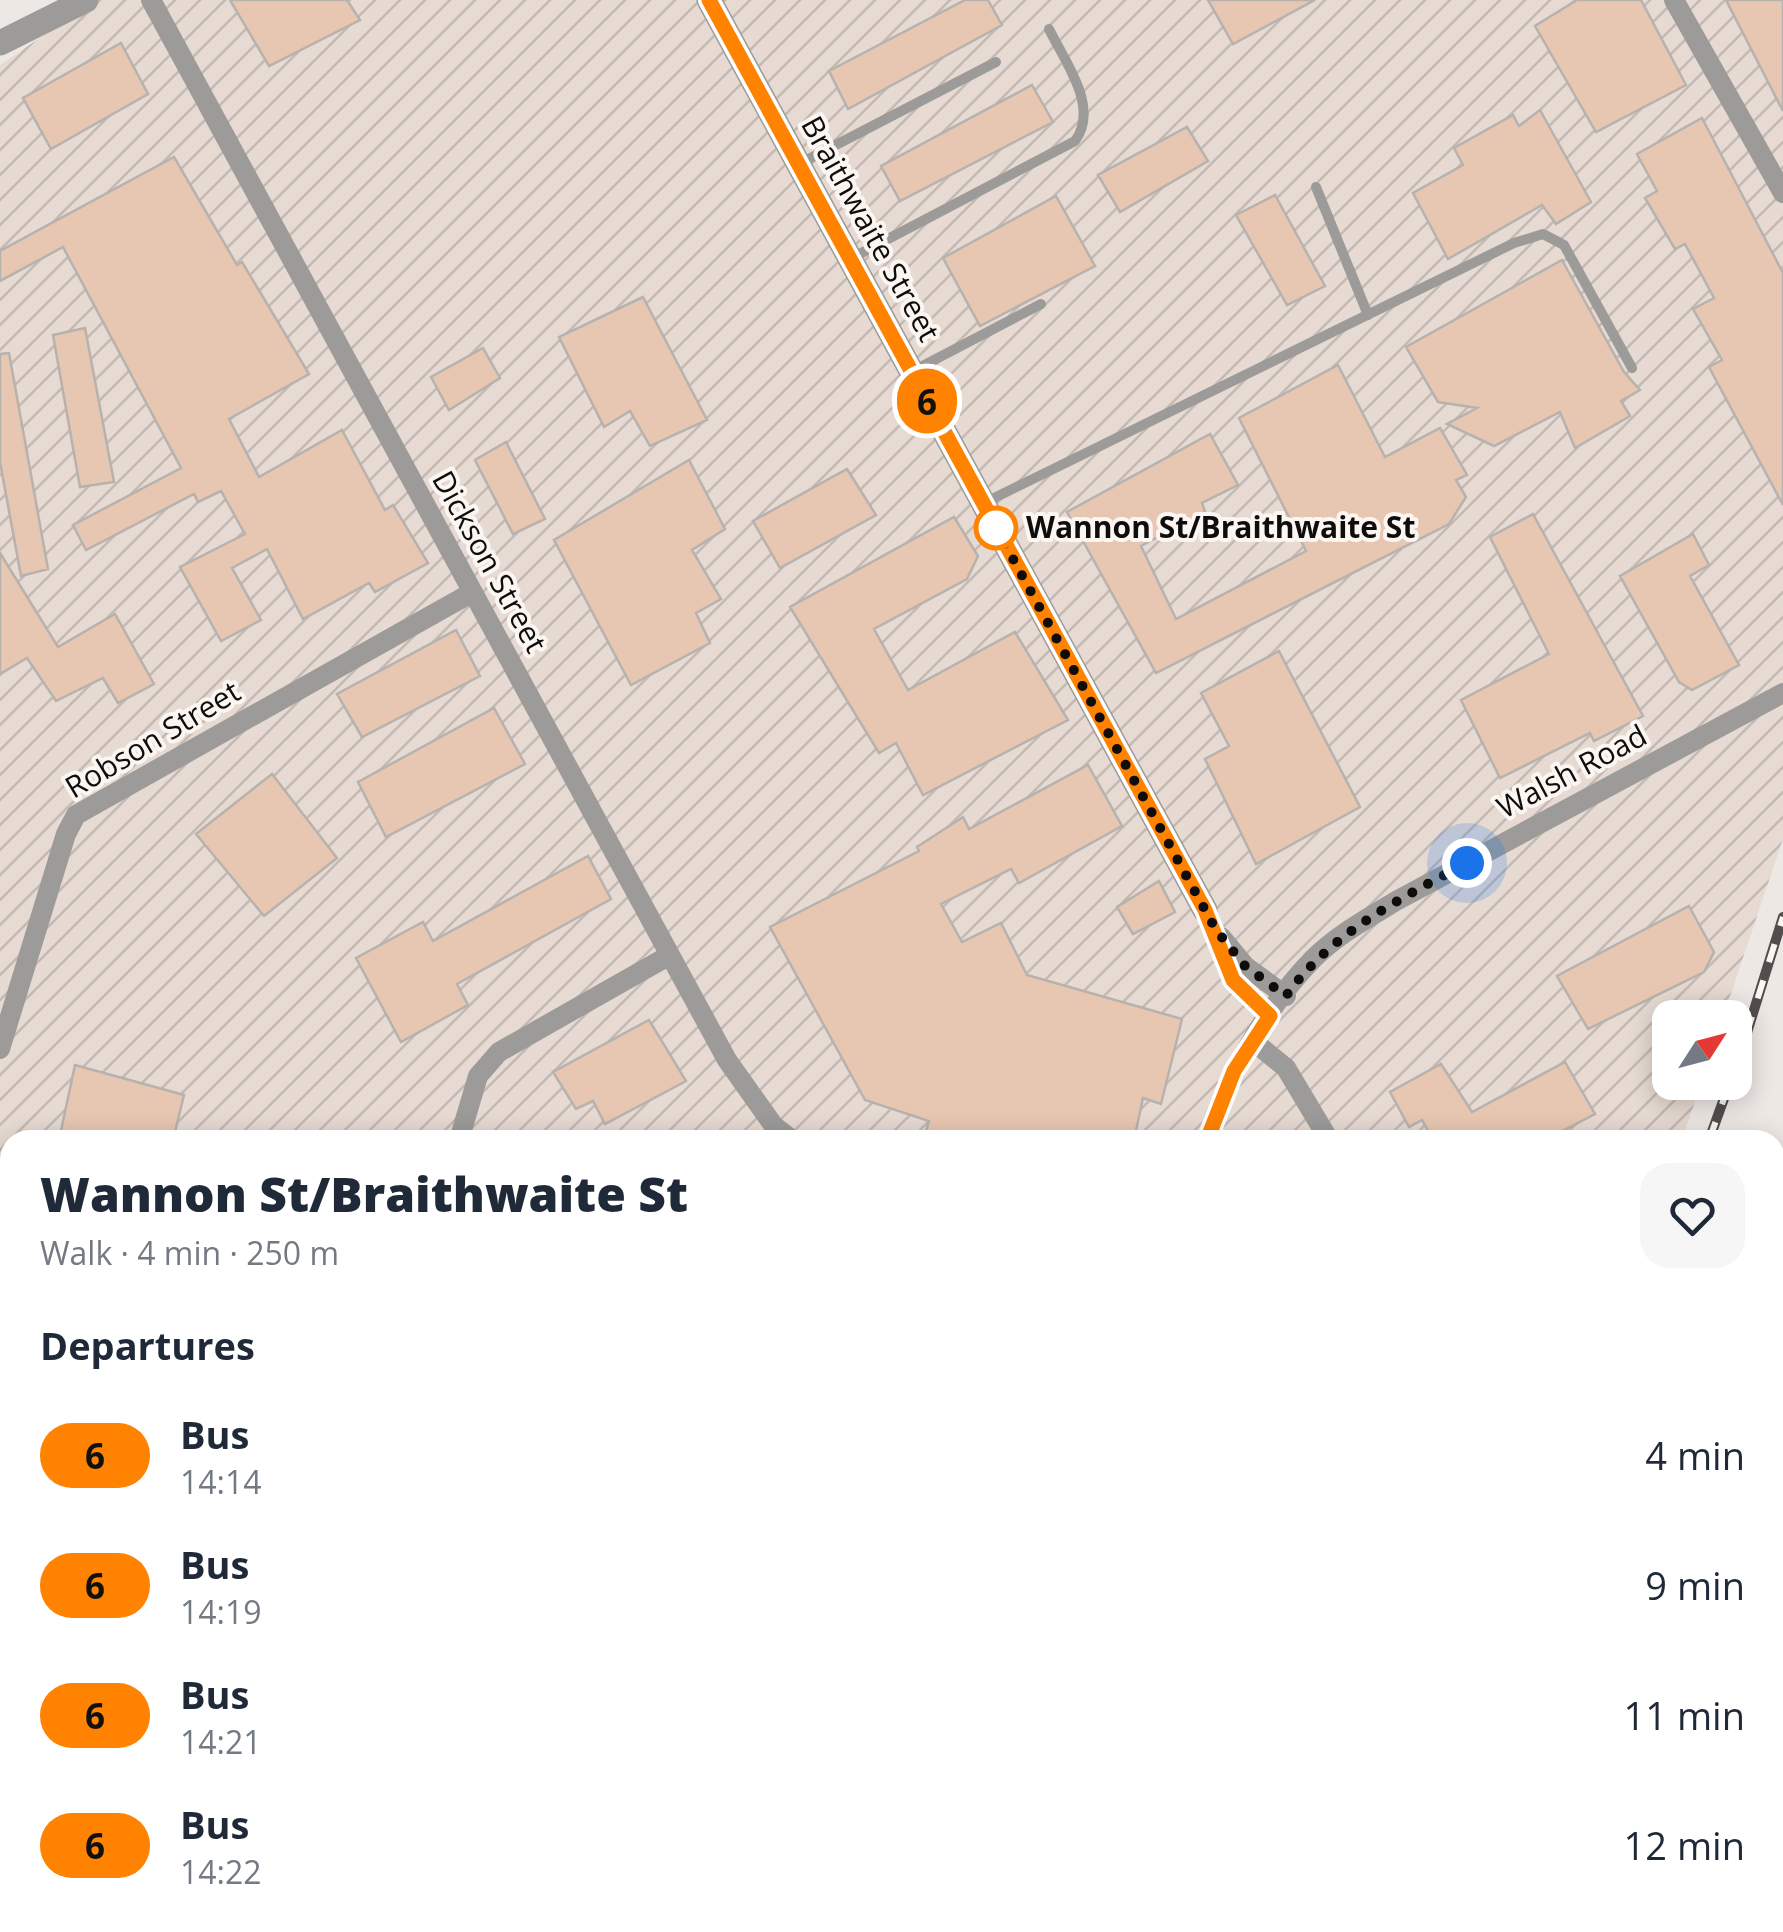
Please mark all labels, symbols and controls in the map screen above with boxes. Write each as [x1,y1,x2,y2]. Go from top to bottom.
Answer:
street label: Braithwaite Street [792,108,950,348]
line badge: 6 [894,368,960,434]
text: 6 [917,378,937,425]
street label: Dickson Street [423,463,557,659]
place label: Wannon St/Braithwaite St [1026,506,1415,547]
marker: Wannon St/Braithwaite St [975,507,1017,549]
street label: Robson Street [57,670,247,807]
street label: Walsh Road [1489,714,1653,827]
your location [1442,838,1492,888]
north arrow [1652,1000,1752,1100]
map controls [1652,1000,1752,1100]
text: Wannon St/Braithwaite St [40,1161,688,1226]
button: heart [1640,1163,1745,1268]
text: Walk · 4 min · 250 m [40,1231,339,1274]
text: Departures [40,1319,255,1371]
text: Bus [180,1408,249,1460]
text: 4 min [1645,1429,1745,1481]
text: 6 [85,1432,105,1479]
text: 14:14 [180,1460,262,1503]
text: Bus [180,1538,249,1590]
text: 9 min [1645,1559,1745,1611]
text: 6 [85,1562,105,1609]
text: 14:19 [180,1590,262,1633]
text: Bus [180,1668,249,1720]
text: 11 min [1624,1689,1745,1741]
text: 6 [85,1692,105,1739]
text: 14:21 [180,1720,262,1763]
text: Bus [180,1798,249,1850]
text: 12 min [1624,1819,1745,1871]
text: 6 [85,1822,105,1869]
text: 14:22 [180,1850,262,1893]

